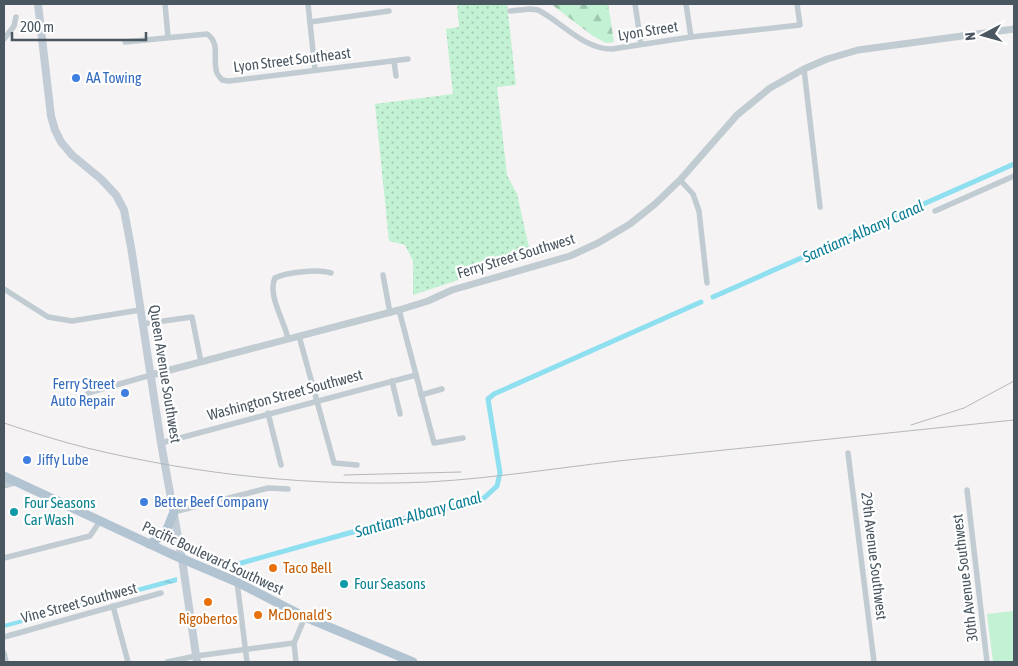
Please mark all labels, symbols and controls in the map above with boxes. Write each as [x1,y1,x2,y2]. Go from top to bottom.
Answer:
scale bar [12,10,146,42]
north arrow [958,10,1008,60]
street label: Lyon Street [617,17,679,44]
text: 200 m [20,18,54,35]
text: N [962,31,978,41]
street label: Lyon Street Southeast [232,44,352,75]
place label: AA Towing [86,69,142,86]
marker: AA Towing [70,72,82,84]
water label: Santiam-Albany Canal [799,196,927,267]
street label: Ferry Street Southwest [455,230,577,281]
street label: Queen Avenue Southwest [146,304,185,444]
street label: Washington Street Southwest [205,366,364,423]
place label: Ferry Street Auto Repair [51,375,116,409]
marker: Ferry Street Auto Repair [119,387,131,399]
place label: Jiffy Lube [37,451,89,468]
marker: Jiffy Lube [21,454,33,466]
water label: Santiam-Albany Canal [352,487,484,542]
street label: 29th Avenue Southwest [858,491,891,621]
place label: Better Beef Company [154,493,269,510]
place label: Four Seasons Car Wash [24,494,96,528]
marker: Better Beef Company [138,496,150,508]
marker: Four Seasons Car Wash [8,506,20,518]
street label: 30th Avenue Southwest [948,513,981,643]
street label: Pacific Boulevard Southwest [140,517,287,598]
place label: Taco Bell [283,559,332,576]
marker: Taco Bell [267,562,279,574]
place label: Four Seasons [354,575,426,592]
marker: Four Seasons [338,578,350,590]
street label: Vine Street Southwest [19,579,139,626]
marker: Rigobertos [202,596,214,608]
place label: McDonald's [268,606,332,623]
marker: McDonald's [252,609,264,621]
place label: Rigobertos [179,610,237,627]

